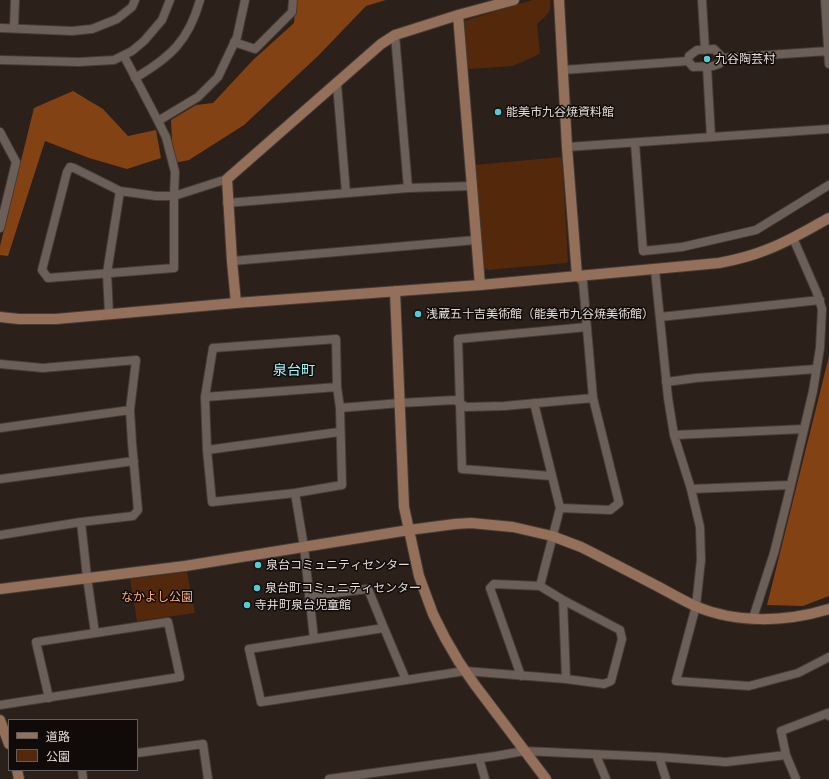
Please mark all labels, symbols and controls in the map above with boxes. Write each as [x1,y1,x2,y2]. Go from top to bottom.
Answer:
place label: 九谷陶芸村 [715,52,775,66]
marker: 九谷陶芸村 [702,54,712,64]
place label: 能美市九谷焼資料館 [506,105,614,119]
marker: 能美市九谷焼資料館 [493,107,503,117]
place label: 浅蔵五十吉美術館（能美市九谷焼美術館） [426,307,654,321]
marker: 浅蔵五十吉美術館（能美市九谷焼美術館） [413,309,423,319]
district label: 泉台町 [273,363,315,379]
place label: 泉台コミュニティセンター [266,558,410,572]
marker: 泉台コミュニティセンター [253,560,263,570]
place label: 泉台町コミュニティセンター [265,581,421,595]
marker: 泉台町コミュニティセンター [252,583,262,593]
park label: なかよし公園 [121,590,193,604]
place label: 寺井町泉台児童館 [255,598,351,612]
marker: 寺井町泉台児童館 [242,600,252,610]
legend [8,719,138,771]
text: 道路 [46,730,70,744]
text: 公園 [46,750,70,764]

